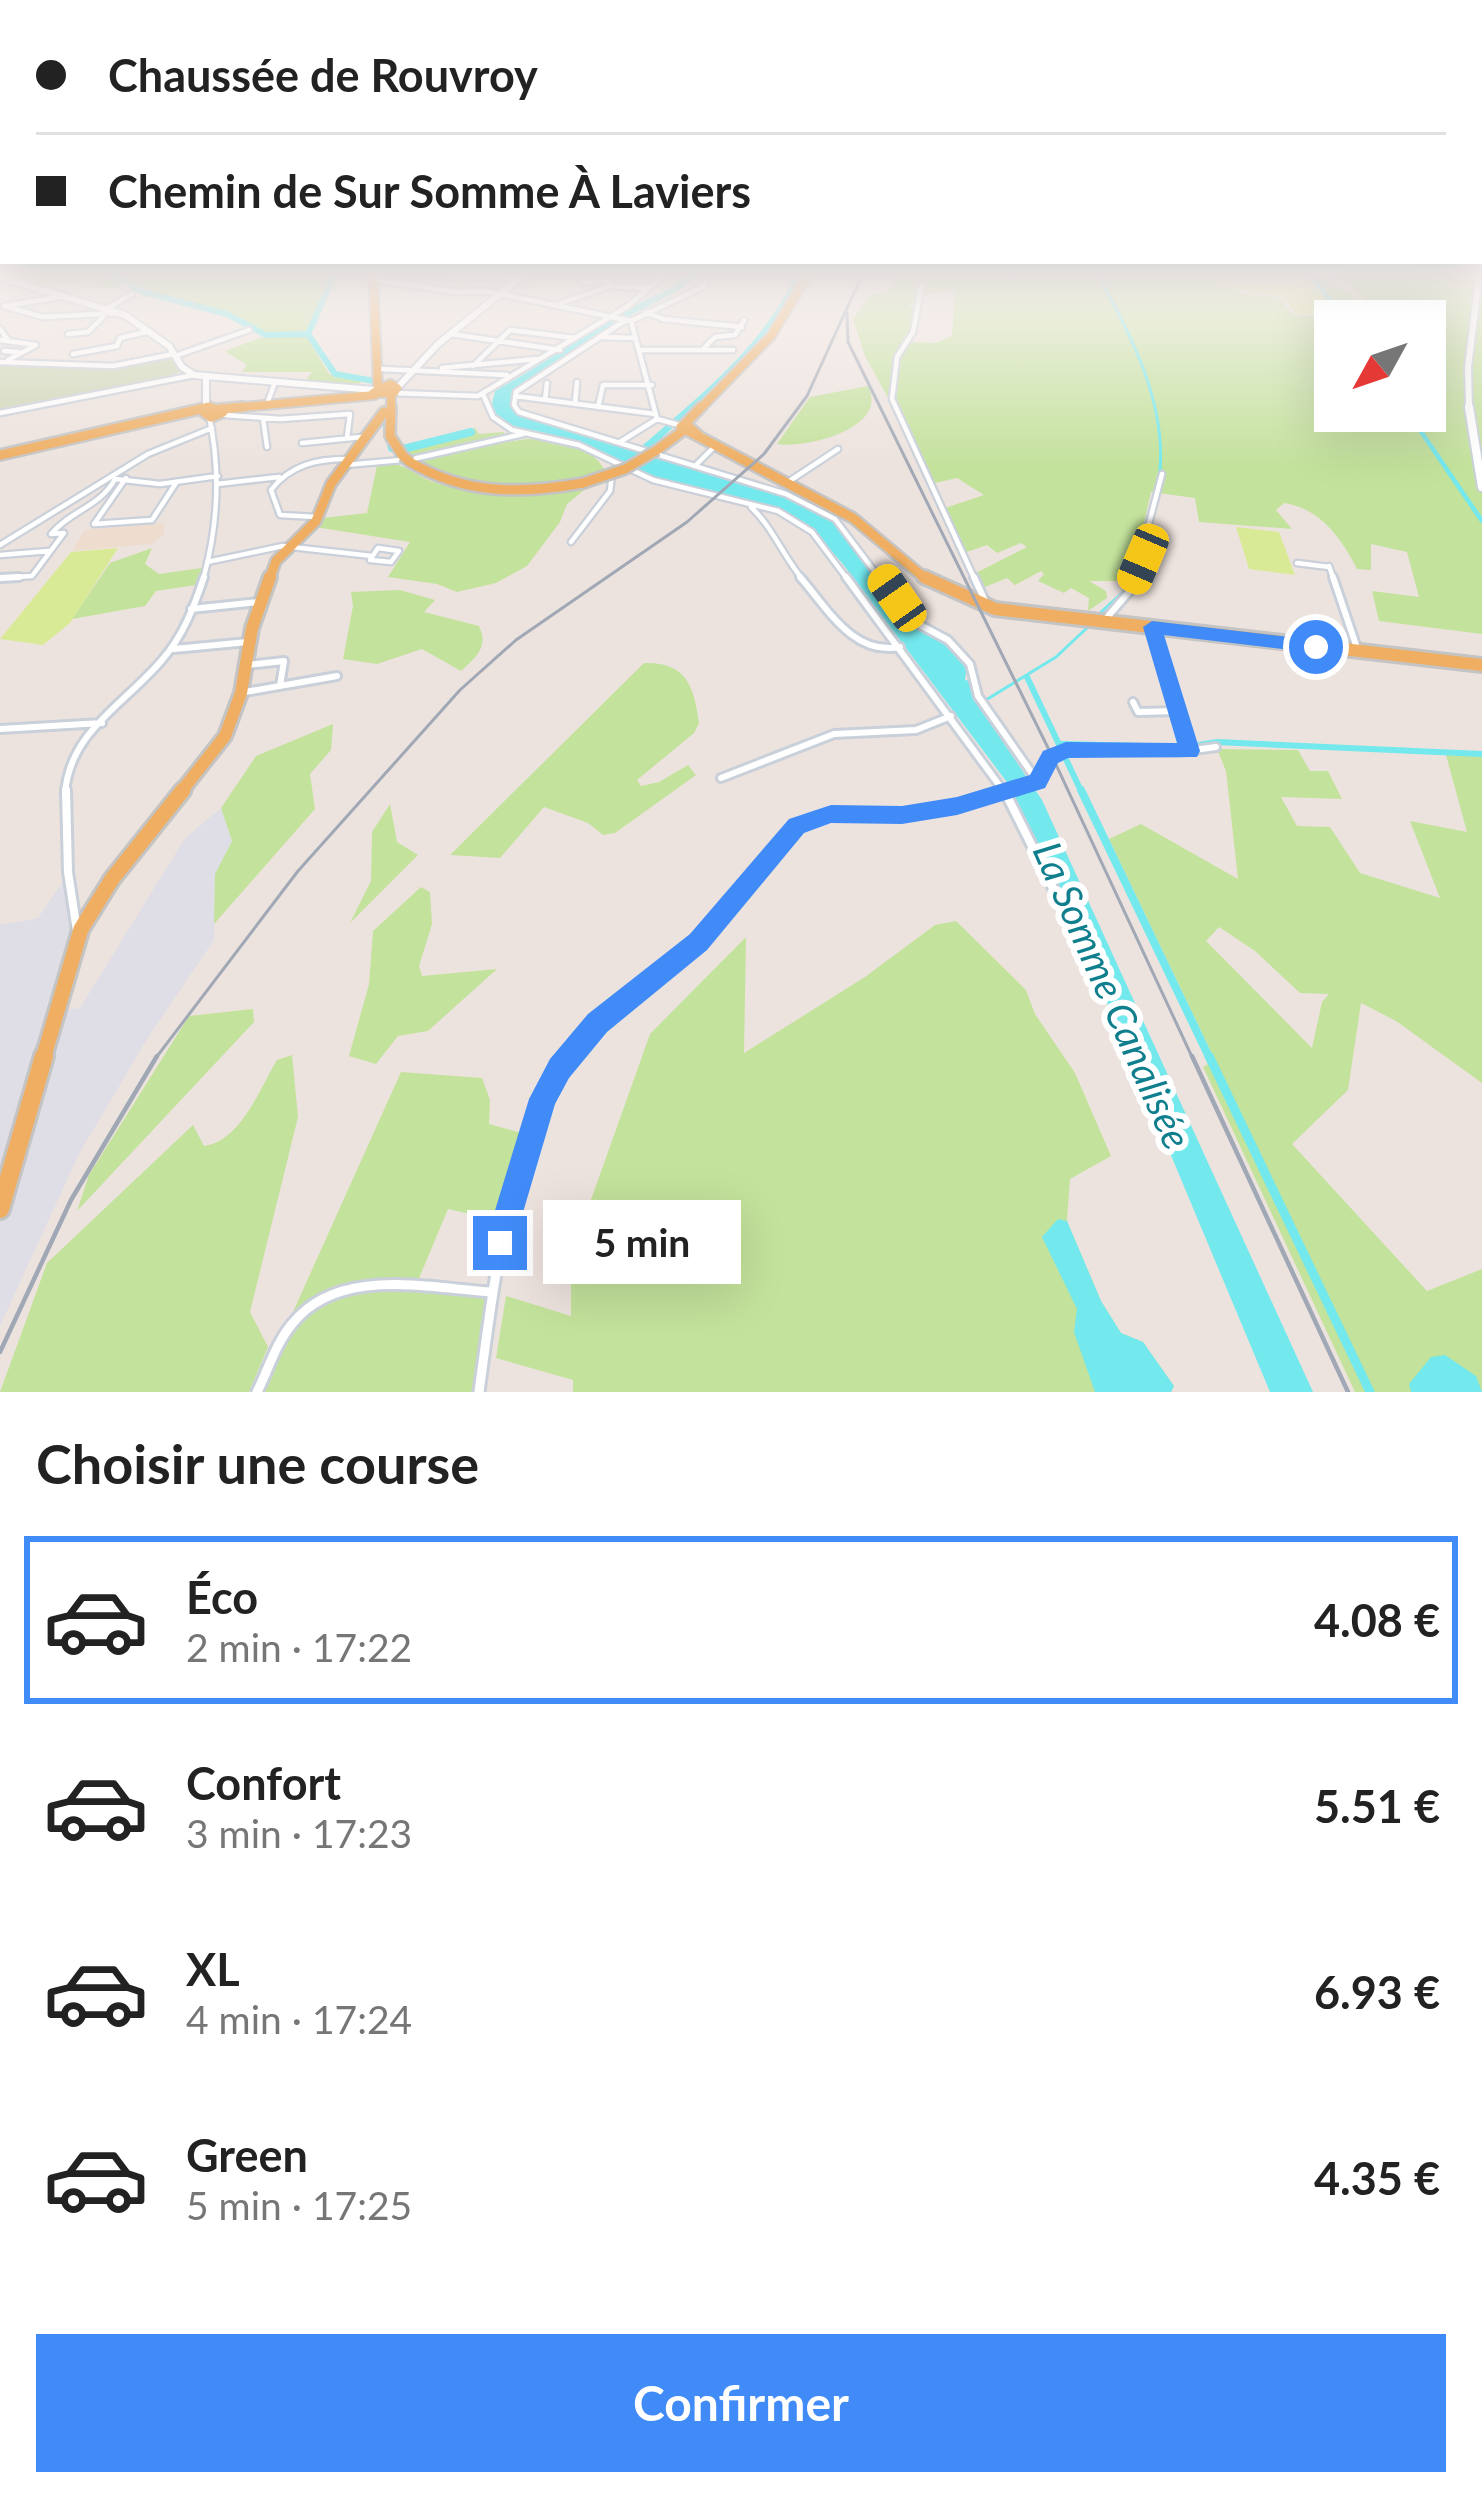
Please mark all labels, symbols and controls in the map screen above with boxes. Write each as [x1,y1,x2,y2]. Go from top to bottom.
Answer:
text: Chaussée de Rouvroy [108,48,538,102]
text: Chemin de Sur Somme À Laviers [108,164,751,218]
north arrow [1314,300,1446,432]
map controls [1314,300,1446,432]
car [1112,519,1174,599]
car [862,558,932,638]
route start [1289,620,1343,674]
water label: La Somme Canalisée [1025,834,1201,1156]
callout: 5 min [542,1201,740,1285]
route end [473,1216,527,1270]
text: 5 min [594,1219,690,1265]
text: Choisir une course [36,1431,479,1496]
icon: car [42,1566,150,1674]
text: Éco [186,1570,258,1624]
text: 4.08 € [1314,1593,1440,1647]
text: 2 min · 17:22 [186,1624,412,1670]
icon: car [42,1752,150,1860]
text: Confort [186,1756,341,1810]
text: 5.51 € [1314,1779,1440,1833]
text: 3 min · 17:23 [186,1810,412,1856]
icon: car [42,1938,150,2046]
text: XL [186,1942,240,1996]
text: 6.93 € [1314,1965,1440,2019]
text: 4 min · 17:24 [186,1996,412,2042]
icon: car [42,2124,150,2232]
text: Green [186,2128,308,2182]
text: 4.35 € [1314,2151,1440,2205]
text: 5 min · 17:25 [186,2182,412,2228]
button: Confirmer [36,2334,1446,2472]

